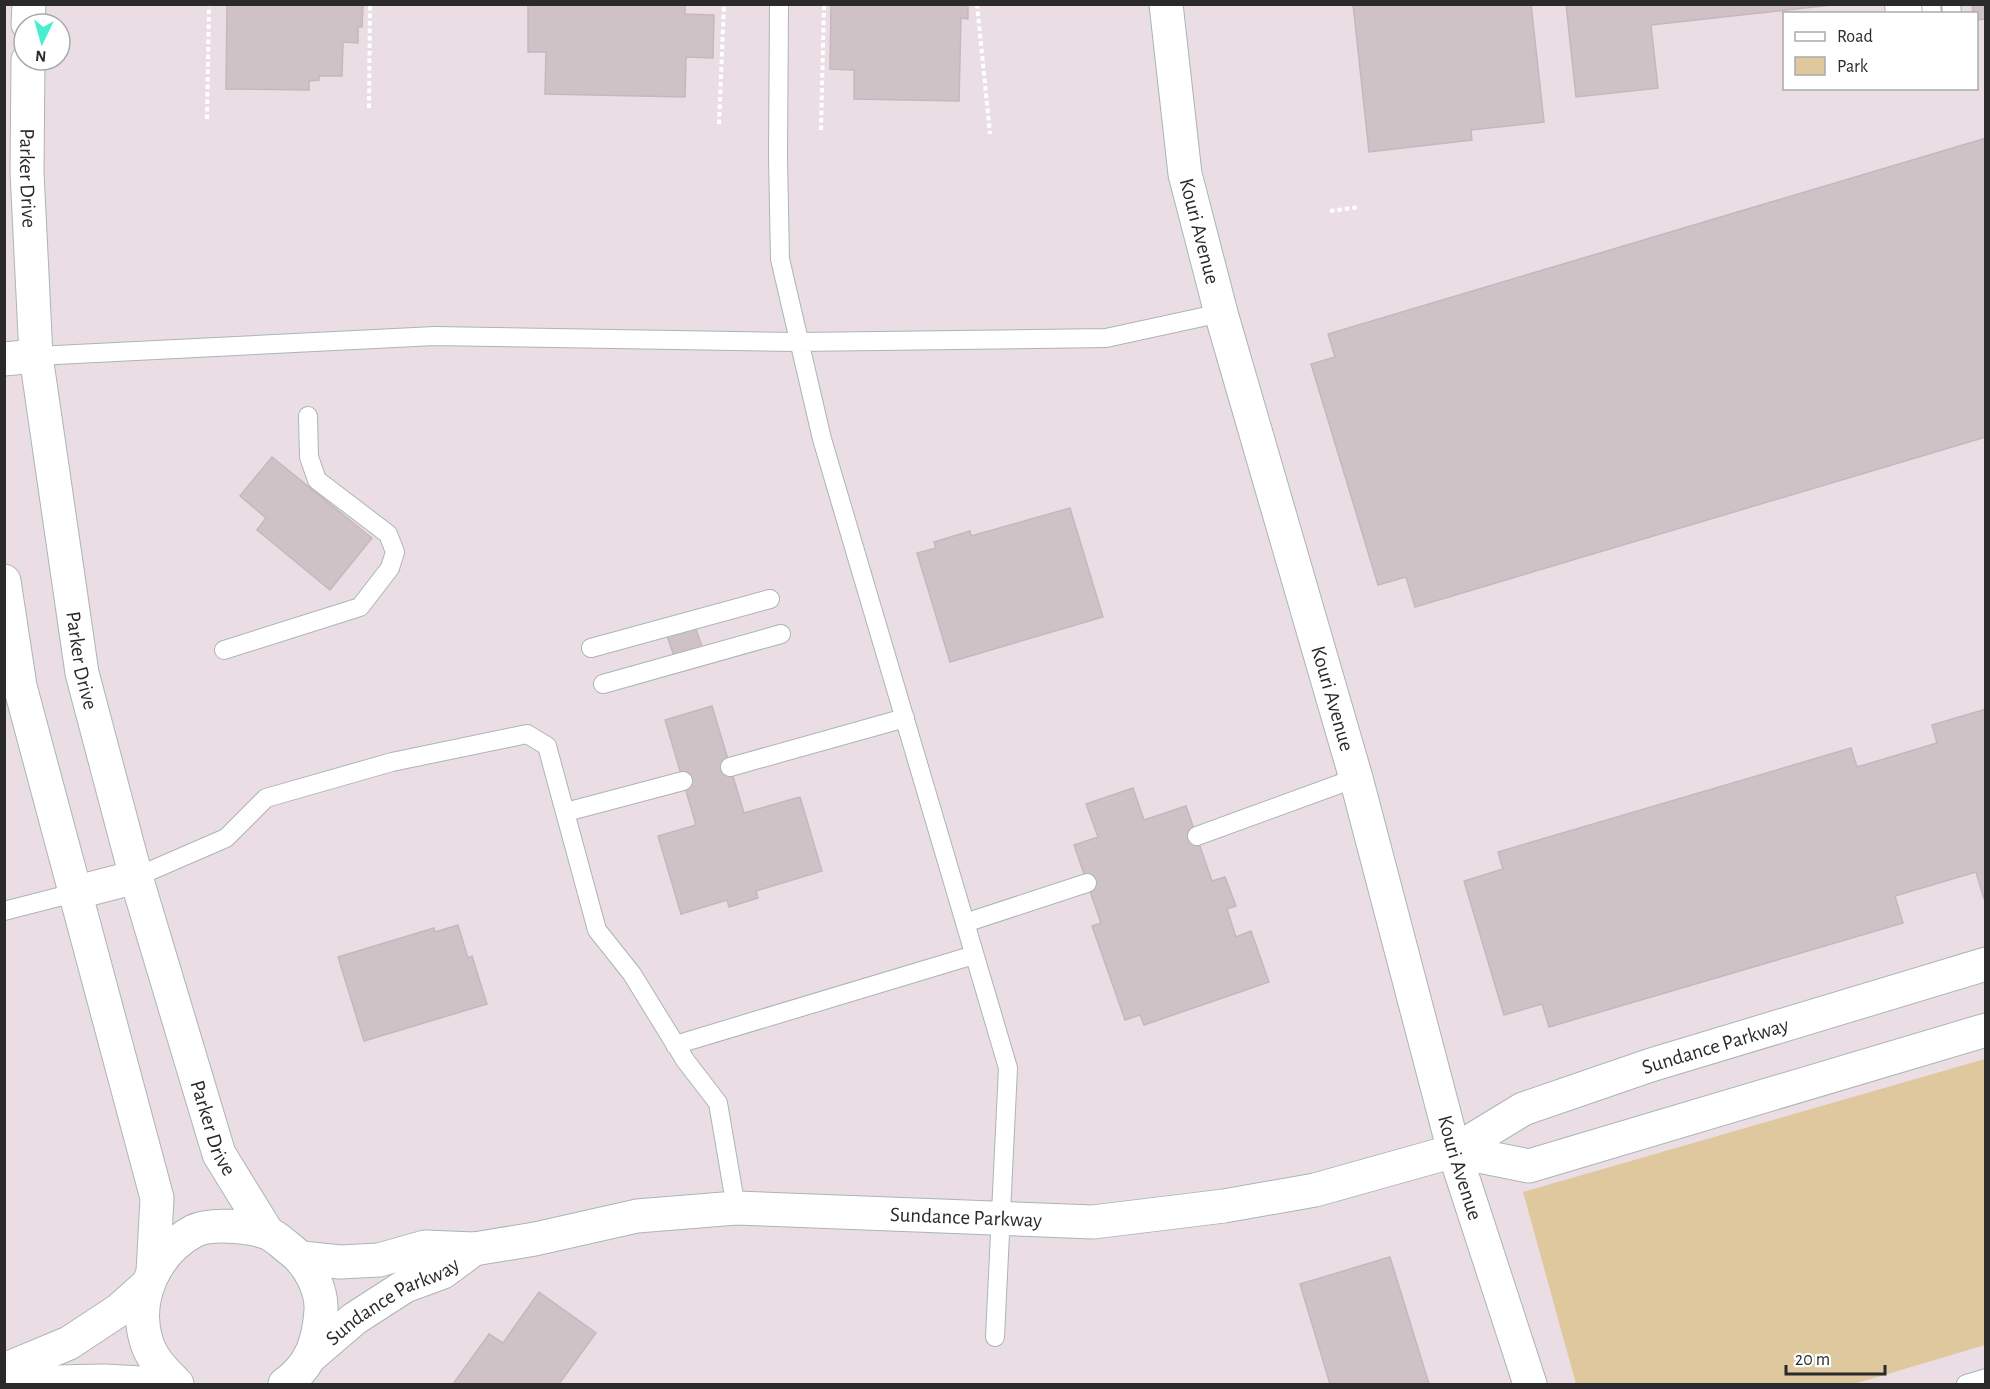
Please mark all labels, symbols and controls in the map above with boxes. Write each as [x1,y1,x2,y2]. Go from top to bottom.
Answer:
north arrow [12,12,72,72]
legend [1783,12,1978,90]
text: Road [1837,28,1873,46]
text: N [35,47,47,64]
text: Park [1837,58,1869,76]
street label: Parker Drive [16,128,40,228]
street label: Kouri Avenue [1176,176,1223,286]
street label: Parker Drive [62,610,101,712]
street label: Kouri Avenue [1307,644,1358,754]
street label: Sundance Parkway [1639,1014,1791,1078]
street label: Parker Drive [186,1078,240,1179]
street label: Kouri Avenue [1434,1113,1486,1223]
street label: Sundance Parkway [890,1204,1043,1231]
street label: Sundance Parkway [322,1254,463,1349]
scale bar [1786,1338,1885,1376]
text: 20 m [1795,1351,1830,1369]

